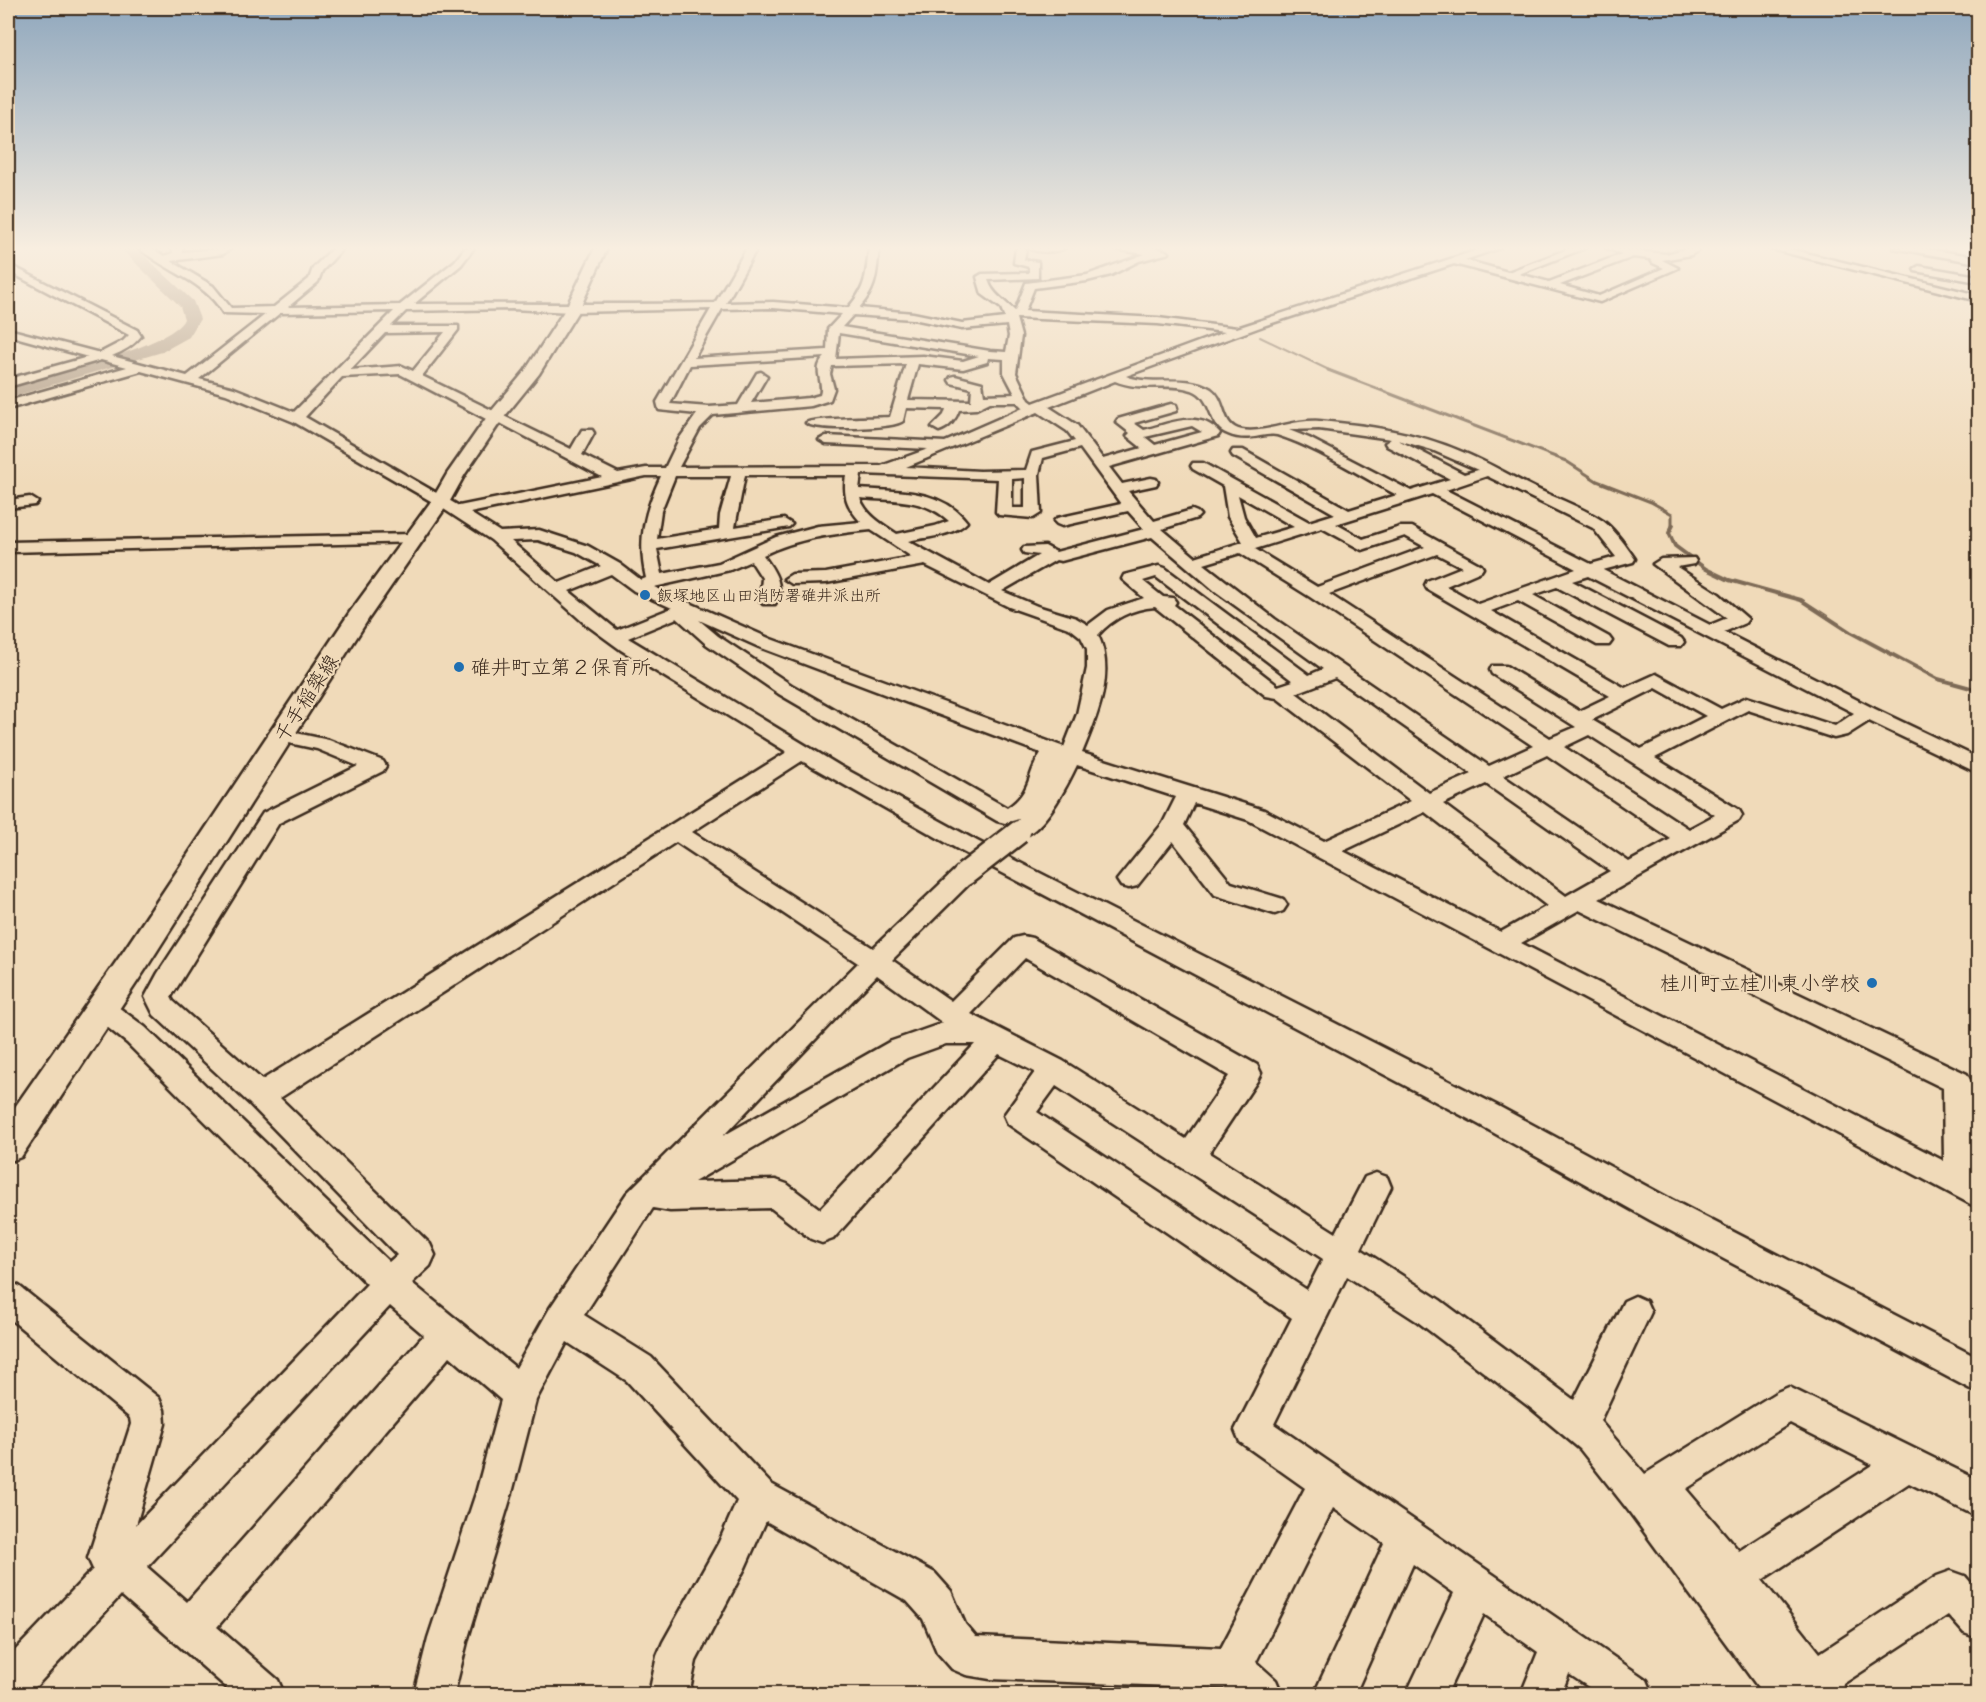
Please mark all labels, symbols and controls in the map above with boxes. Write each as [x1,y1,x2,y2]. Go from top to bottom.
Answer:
place label: 飯塚地区山田消防署碓井派出所 [657,587,881,606]
marker: 飯塚地区山田消防署碓井派出所 [638,588,652,602]
street label: 千手稲築線 [270,650,344,747]
place label: 碓井町立第２保育所 [471,656,651,680]
marker: 碓井町立第２保育所 [452,660,466,674]
place label: 桂川町立桂川東小学校 [1660,972,1860,996]
marker: 桂川町立桂川東小学校 [1865,976,1879,990]

